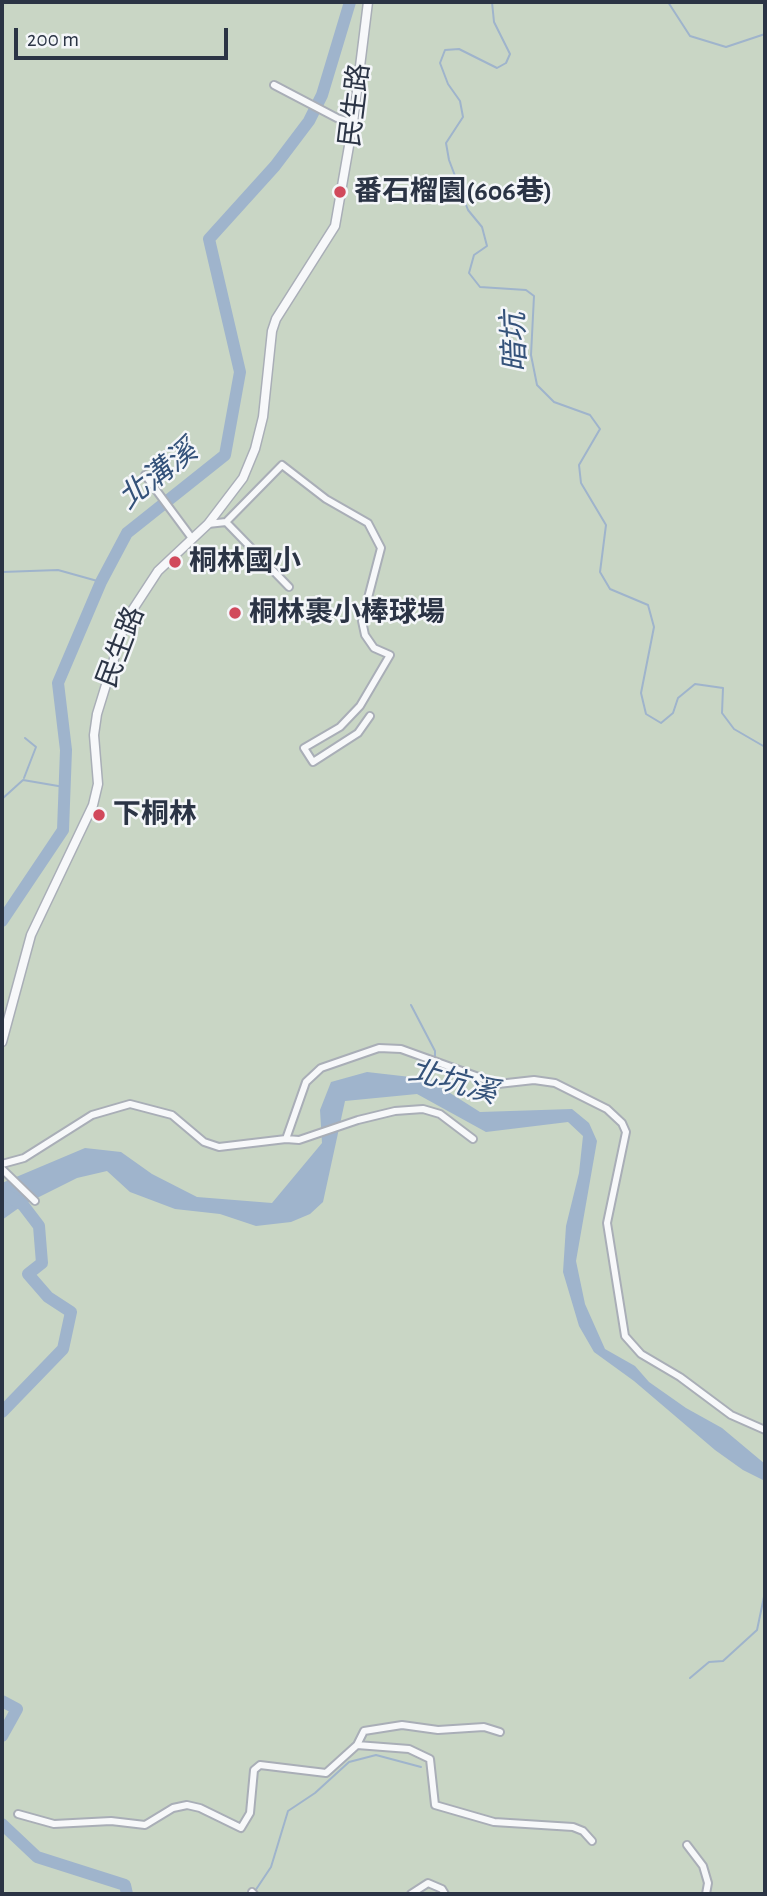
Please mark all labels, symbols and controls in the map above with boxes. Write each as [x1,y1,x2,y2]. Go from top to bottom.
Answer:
scale bar [18,14,231,58]
text: 200 m [27,29,79,50]
street label: 民生路 [333,61,377,149]
place label: 番石榴園(606巷) [354,175,552,209]
marker: 番石榴園(606巷) [332,184,348,200]
water label: 暗坑 [496,311,534,373]
water label: 北溝溪 [111,433,205,517]
place label: 桐林國小 [189,545,301,579]
marker: 桐林國小 [167,554,183,570]
place label: 桐林裹小棒球場 [249,596,445,630]
street label: 民生路 [90,602,152,692]
marker: 桐林裹小棒球場 [227,605,243,621]
place label: 下桐林 [113,798,197,832]
marker: 下桐林 [91,807,107,823]
water label: 北坑溪 [405,1052,501,1112]

